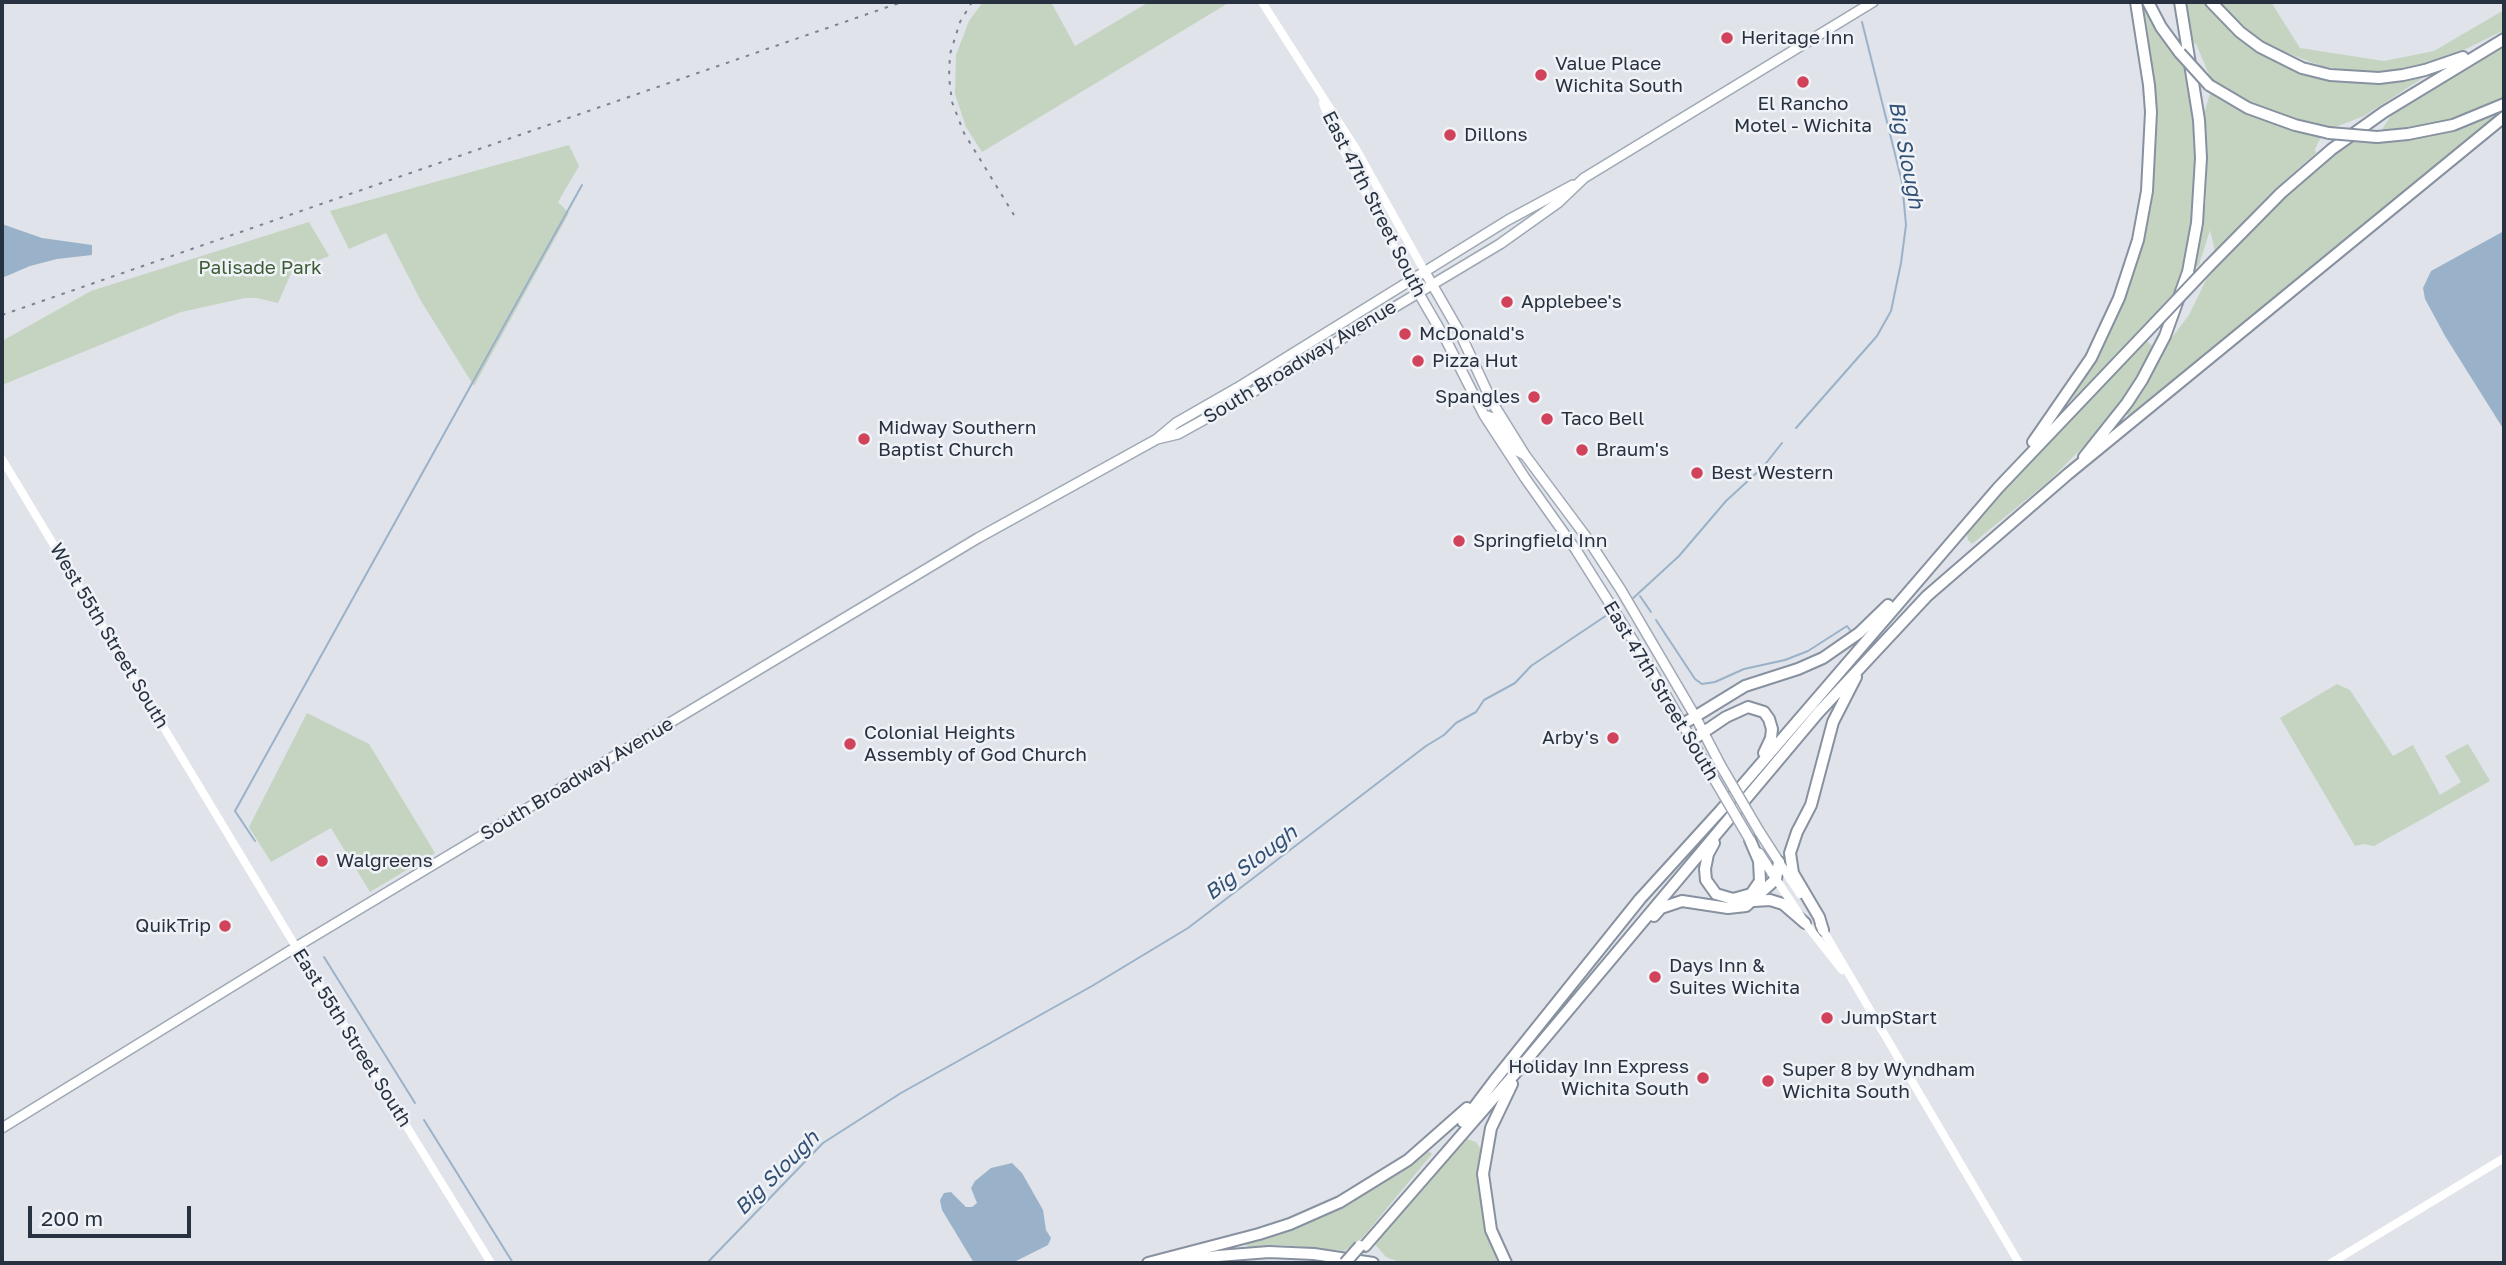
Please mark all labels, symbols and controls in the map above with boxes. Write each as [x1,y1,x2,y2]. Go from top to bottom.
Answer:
place label: Heritage Inn [1741,27,1854,49]
marker: Heritage Inn [1719,30,1735,46]
place label: Value Place Wichita South [1555,53,1683,97]
marker: Value Place Wichita South [1533,67,1549,83]
marker: El Rancho Motel - Wichita [1795,74,1811,90]
place label: El Rancho Motel - Wichita [1734,93,1872,137]
water label: Big Slough [1883,99,1929,211]
street label: East 47th Street South [1317,107,1431,301]
place label: Dillons [1464,124,1528,146]
marker: Dillons [1442,127,1458,143]
park label: Palisade Park [198,257,322,279]
place label: Applebee's [1521,291,1622,313]
marker: Applebee's [1499,294,1515,310]
street label: South Broadway Avenue [1200,295,1400,429]
place label: McDonald's [1419,323,1525,345]
marker: McDonald's [1397,326,1413,342]
place label: Pizza Hut [1432,350,1518,372]
marker: Pizza Hut [1410,353,1426,369]
place label: Spangles [1435,386,1520,408]
marker: Spangles [1526,389,1542,405]
place label: Taco Bell [1561,408,1644,430]
marker: Taco Bell [1539,411,1555,427]
place label: Midway Southern Baptist Church [878,417,1036,461]
marker: Midway Southern Baptist Church [856,431,872,447]
place label: Braum's [1596,439,1669,461]
marker: Braum's [1574,442,1590,458]
place label: Best Western [1711,462,1833,484]
marker: Best Western [1689,465,1705,481]
place label: Springfield Inn [1473,530,1607,552]
marker: Springfield Inn [1451,533,1467,549]
street label: West 55th Street South [45,539,173,733]
street label: East 47th Street South [1598,597,1724,785]
street label: South Broadway Avenue [477,712,677,846]
place label: Colonial Heights Assembly of God Church [864,722,1087,766]
place label: Arby's [1542,727,1599,749]
marker: Arby's [1605,730,1621,746]
marker: Colonial Heights Assembly of God Church [842,736,858,752]
water label: Big Slough [1200,820,1302,906]
place label: Walgreens [336,850,433,872]
marker: Walgreens [314,853,330,869]
place label: QuikTrip [135,915,211,937]
marker: QuikTrip [217,918,233,934]
street label: East 55th Street South [288,945,416,1131]
place label: Days Inn & Suites Wichita [1669,955,1800,999]
marker: Days Inn & Suites Wichita [1647,969,1663,985]
place label: JumpStart [1841,1007,1937,1029]
marker: JumpStart [1819,1010,1835,1026]
place label: Holiday Inn Express Wichita South [1508,1056,1689,1100]
place label: Super 8 by Wyndham Wichita South [1782,1059,1975,1103]
marker: Holiday Inn Express Wichita South [1695,1070,1711,1086]
marker: Super 8 by Wyndham Wichita South [1760,1073,1776,1089]
water label: Big Slough [730,1126,824,1220]
scale bar [32,1192,194,1236]
text: 200 m [41,1205,103,1231]

